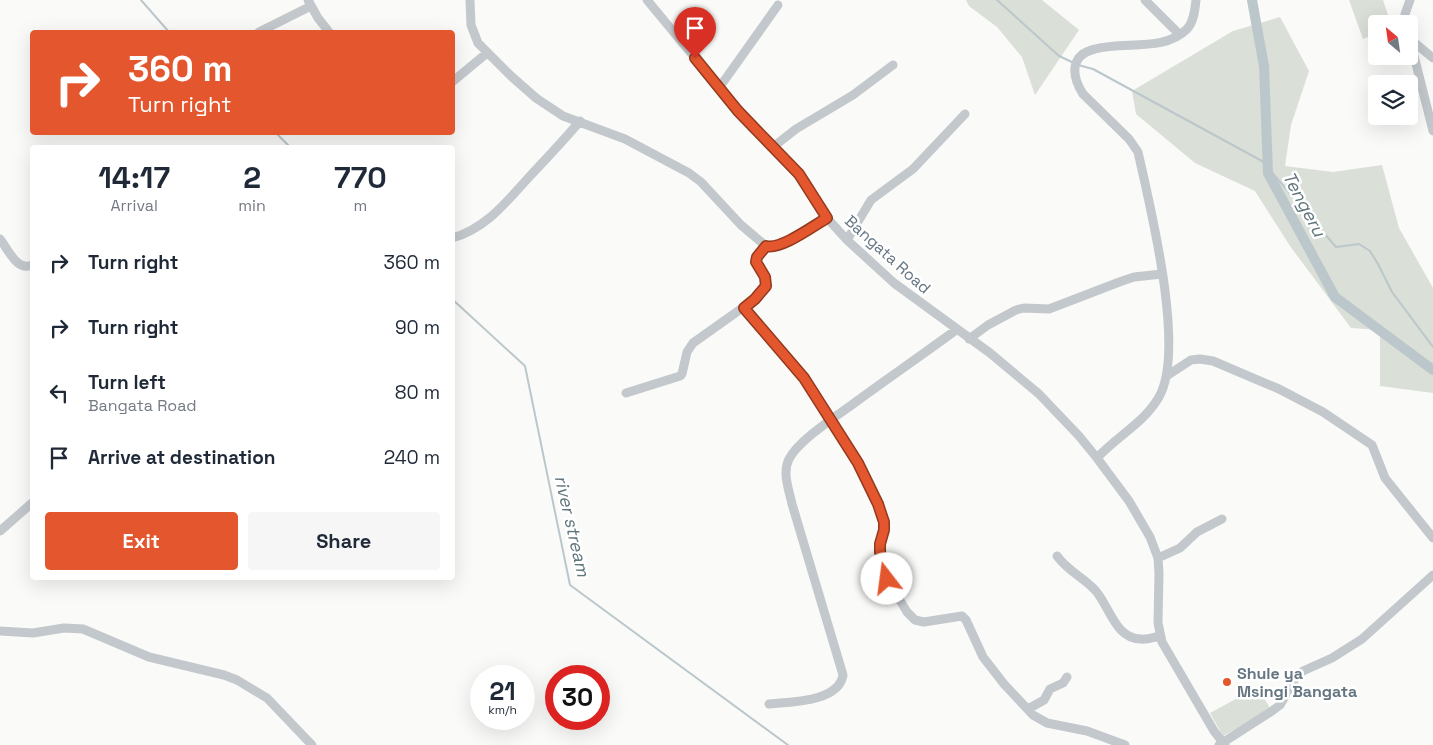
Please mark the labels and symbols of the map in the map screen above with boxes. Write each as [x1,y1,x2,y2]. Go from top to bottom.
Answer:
pin [674,7,716,58]
north arrow [1368,15,1418,65]
water label: Tengeru [1278,167,1332,241]
street label: Bangata Road [840,210,935,298]
water label: river stream [550,473,595,579]
position arrow [860,552,912,604]
place label: Shule ya Msingi Bangata [1237,663,1357,702]
speed limit sign: 30 [545,665,610,730]
marker: Shule ya Msingi Bangata [1221,676,1233,688]

